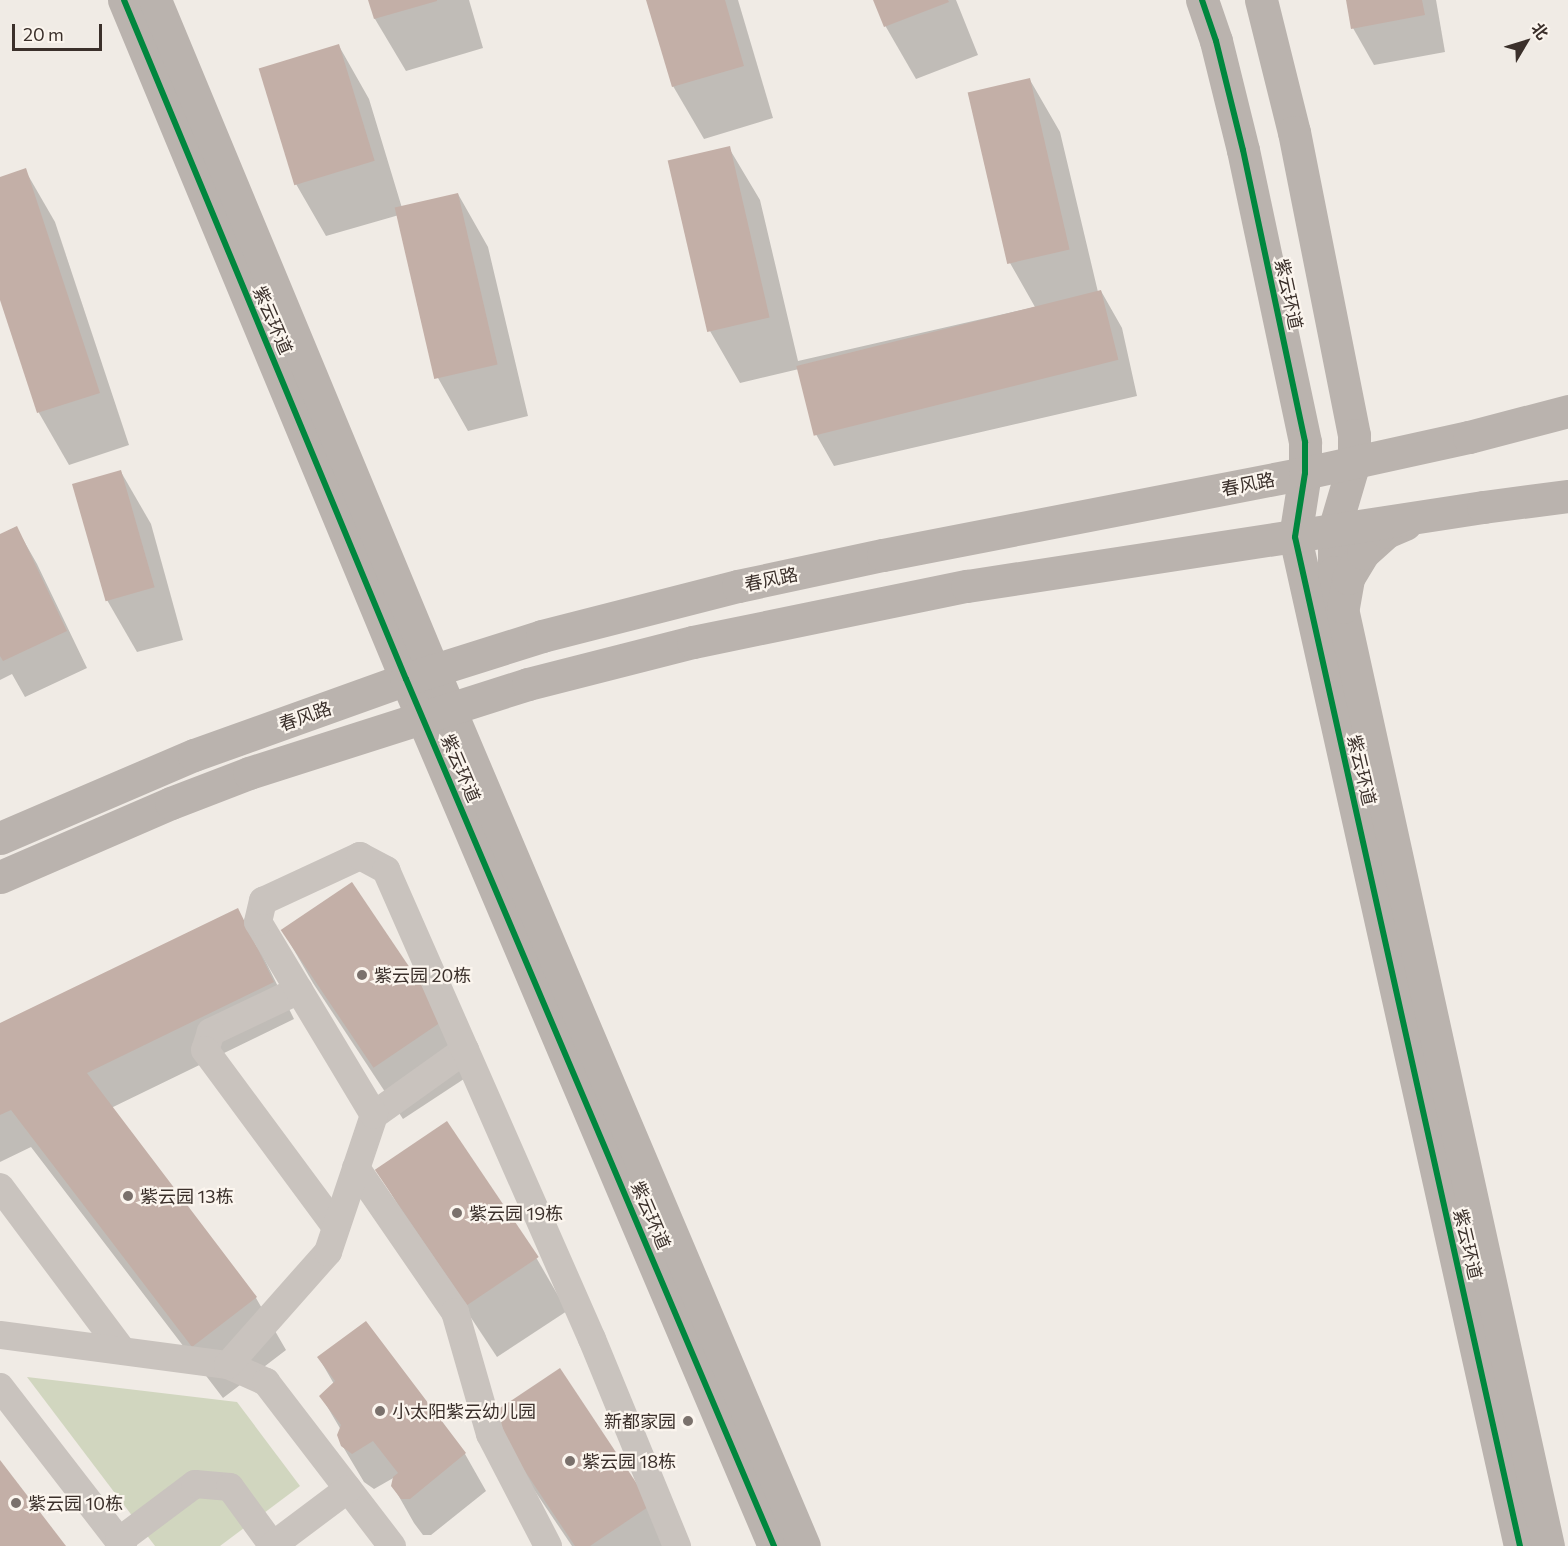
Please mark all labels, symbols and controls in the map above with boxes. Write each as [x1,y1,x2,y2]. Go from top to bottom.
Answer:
scale bar [15,12,105,50]
north arrow [1496,12,1556,72]
text: 北 [1528,18,1553,43]
text: 20 m [23,23,64,45]
street label: 紫云环道 [1271,257,1307,331]
street label: 紫云环道 [249,283,297,357]
street label: 春风路 [1219,468,1277,500]
street label: 春风路 [742,563,800,595]
street label: 春风路 [276,697,334,735]
street label: 紫云环道 [437,731,485,805]
street label: 紫云环道 [1343,732,1381,808]
place label: 紫云园 20栋 [374,964,471,986]
marker: 紫云园 20栋 [355,968,369,982]
street label: 紫云环道 [627,1178,675,1252]
place label: 紫云园 13栋 [140,1185,233,1207]
marker: 紫云园 13栋 [121,1189,135,1203]
place label: 紫云园 19栋 [469,1202,563,1224]
marker: 紫云园 19栋 [450,1206,464,1220]
street label: 紫云环道 [1449,1206,1487,1282]
place label: 小太阳紫云幼儿园 [392,1400,536,1422]
marker: 小太阳紫云幼儿园 [373,1404,387,1418]
place label: 新都家园 [604,1410,676,1432]
marker: 新都家园 [681,1414,695,1428]
place label: 紫云园 18栋 [582,1450,676,1472]
marker: 紫云园 18栋 [563,1454,577,1468]
place label: 紫云园 10栋 [28,1492,123,1514]
marker: 紫云园 10栋 [9,1496,23,1510]

